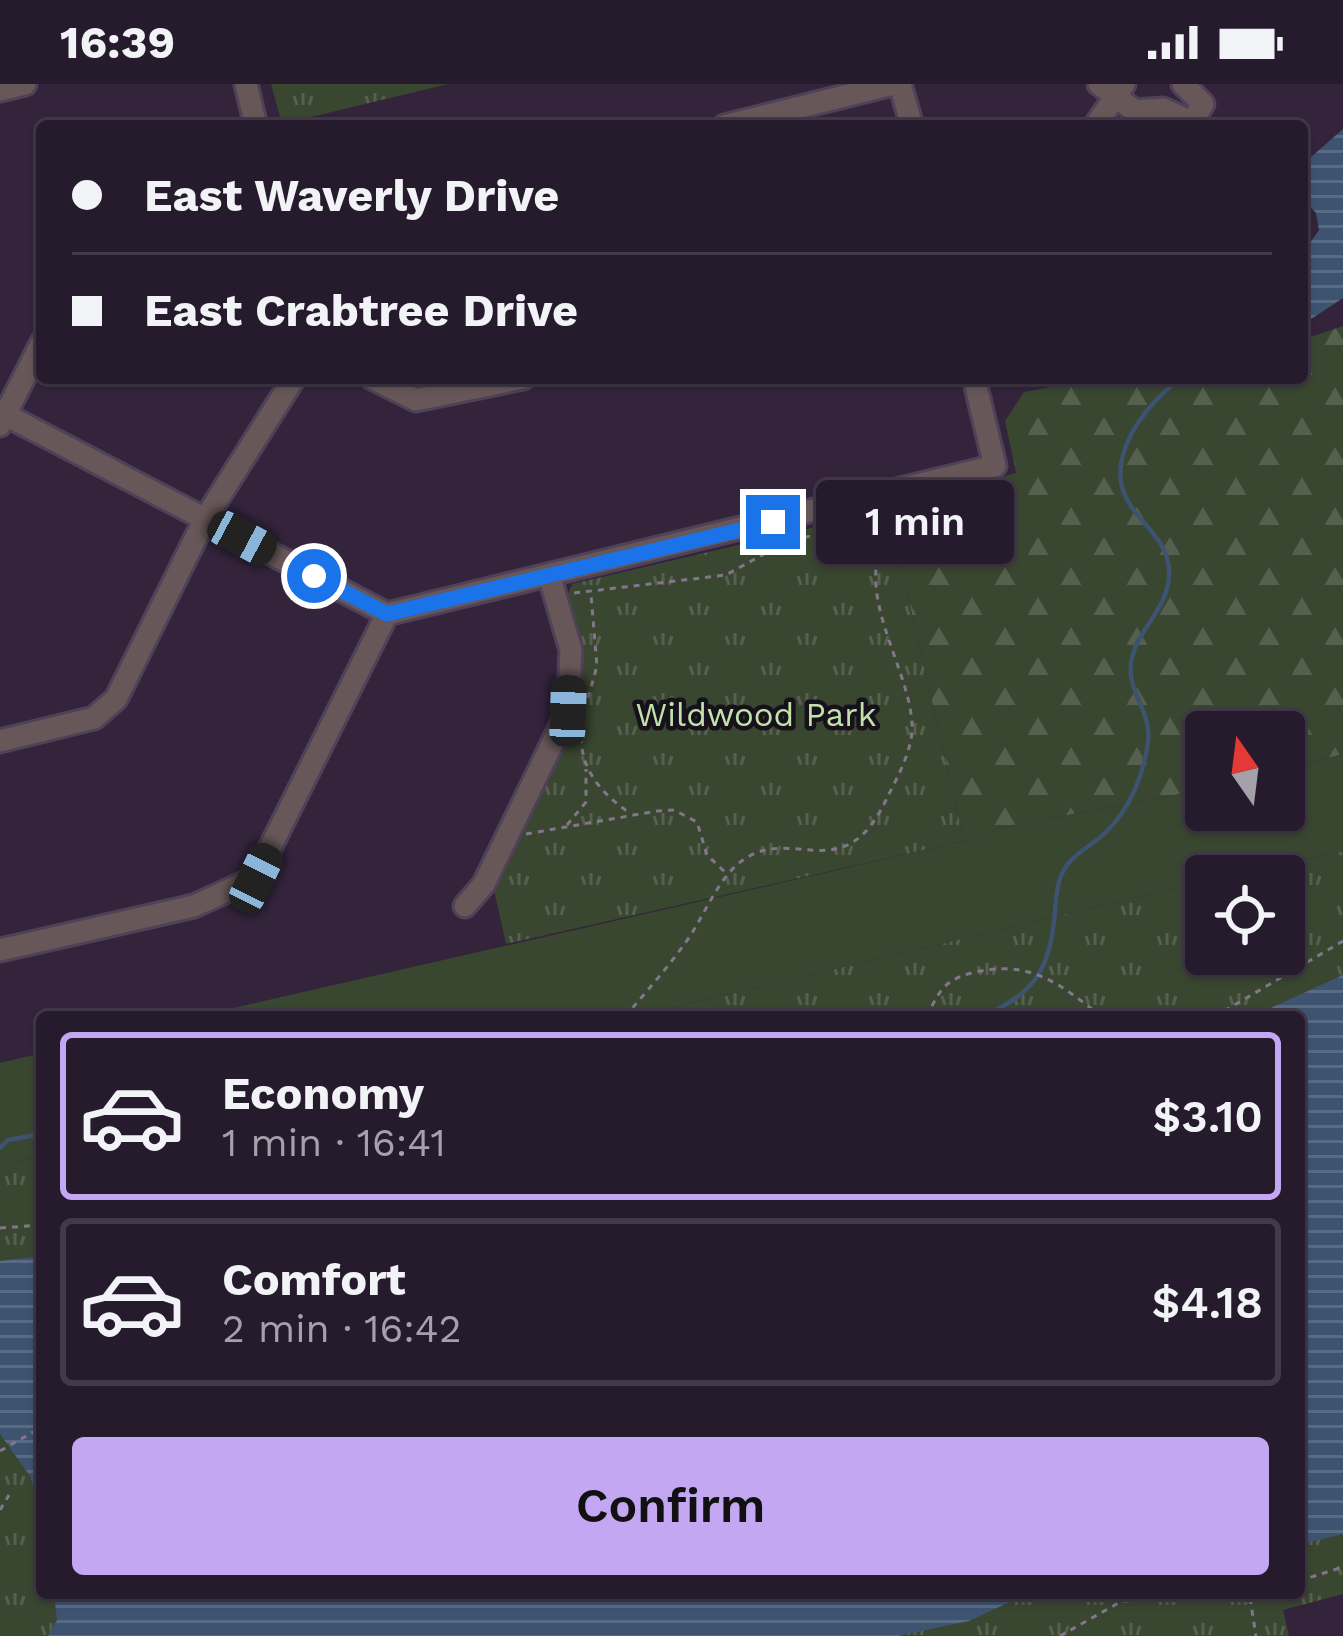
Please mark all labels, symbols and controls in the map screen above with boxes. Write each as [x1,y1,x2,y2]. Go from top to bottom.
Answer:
text: 16:39 [60,16,175,69]
text: East Waverly Drive [144,169,559,222]
text: East Crabtree Drive [144,284,578,337]
callout: 1 min [815,480,1013,564]
route end [746,495,800,549]
text: 1 min [865,499,965,544]
car [202,505,282,571]
route start [287,549,341,603]
car [549,674,587,748]
park label: Wildwood Park [636,695,876,734]
north arrow [1185,711,1305,831]
map controls [1185,711,1305,975]
car [224,838,288,918]
button: locate [1185,855,1305,975]
icon: car [78,1062,186,1170]
text: Economy [222,1067,424,1120]
text: $3.10 [1153,1090,1263,1143]
text: 1 min · 16:41 [222,1120,446,1165]
icon: car [78,1248,186,1356]
text: Comfort [222,1253,406,1306]
text: $4.18 [1152,1276,1263,1329]
text: 2 min · 16:42 [222,1306,461,1351]
button: Confirm [72,1437,1269,1575]

